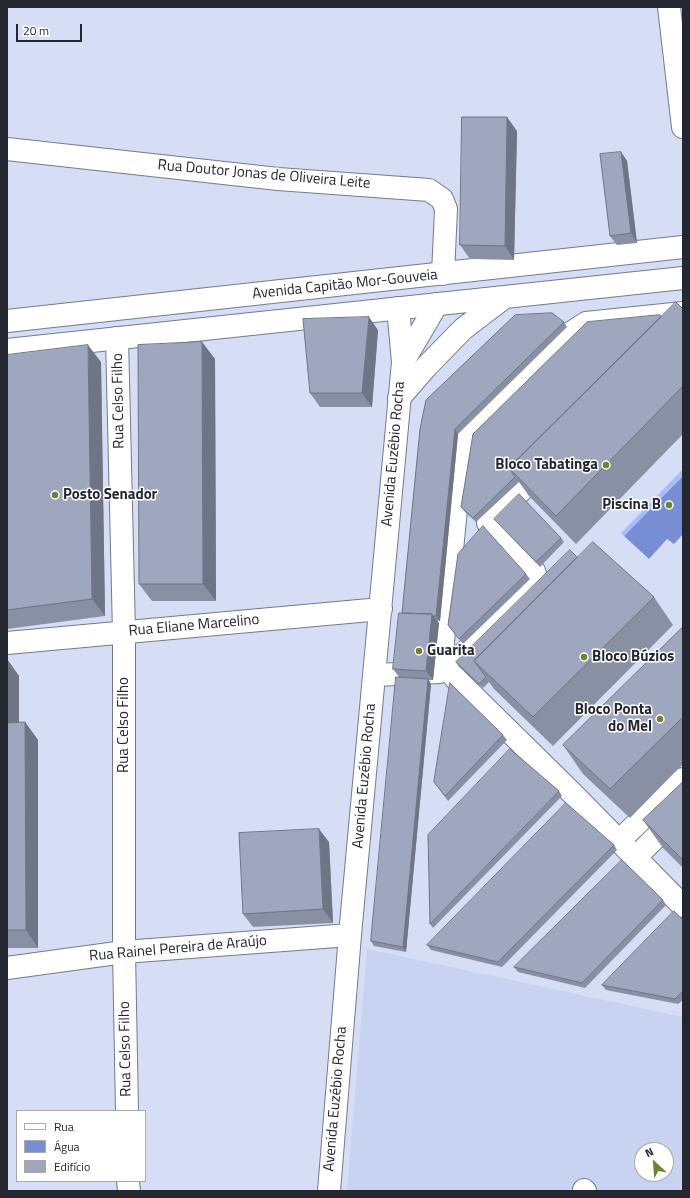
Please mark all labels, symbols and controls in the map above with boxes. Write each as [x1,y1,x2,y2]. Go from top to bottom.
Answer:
scale bar [18,16,84,42]
text: 20 m [23,21,49,40]
street label: Rua Doutor Jonas de Oliveira Leite [157,157,371,193]
street label: Avenida Capitão Mor-Gouveia [251,266,439,304]
street label: Rua Celso Filho [109,353,129,449]
street label: Avenida Euzébio Rocha [379,381,409,527]
place label: Bloco Tabatinga [495,456,598,474]
marker: Bloco Tabatinga [601,460,611,470]
place label: Posto Senador [63,486,157,504]
marker: Posto Senador [50,490,60,500]
place label: Piscina B [602,496,661,514]
marker: Piscina B [664,500,674,510]
street label: Rua Eliane Marcelino [128,611,260,641]
place label: Guarita [427,642,475,660]
marker: Guarita [414,646,424,656]
place label: Bloco Búzios [592,648,674,666]
marker: Bloco Búzios [579,652,589,662]
street label: Rua Celso Filho [115,677,133,773]
place label: Bloco Ponta do Mel [575,701,652,736]
street label: Avenida Euzébio Rocha [350,703,380,849]
marker: Bloco Ponta do Mel [655,714,665,724]
street label: Rua Rainel Pereira de Araújo [88,932,268,966]
street label: Rua Celso Filho [116,1001,136,1097]
street label: Avenida Euzébio Rocha [321,1026,351,1172]
legend [16,1110,146,1182]
text: Rua [54,1117,74,1136]
text: Água [54,1137,80,1156]
north arrow [634,1142,674,1182]
text: N [642,1143,656,1161]
text: Edifício [54,1157,90,1176]

